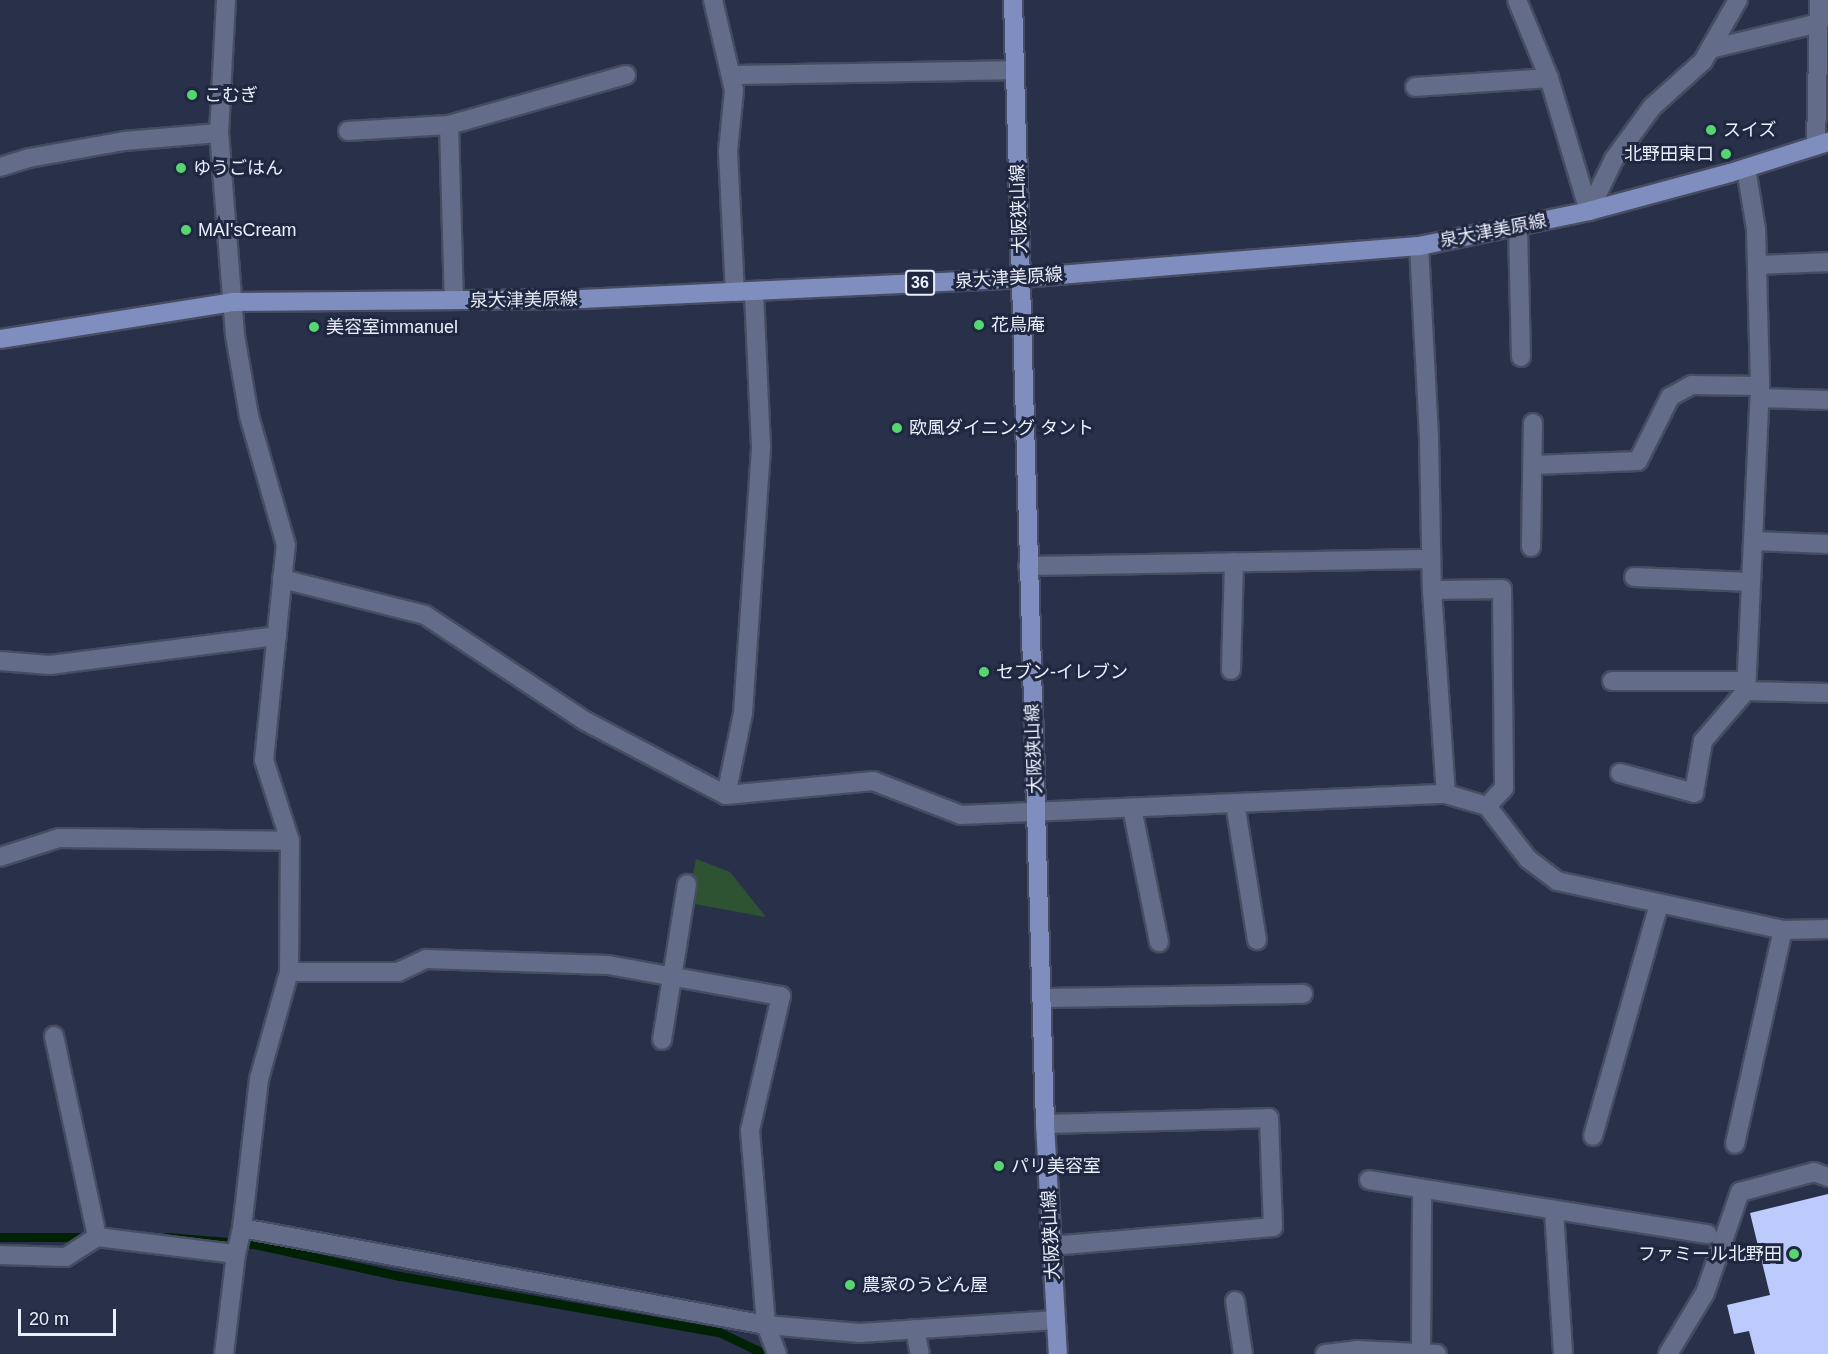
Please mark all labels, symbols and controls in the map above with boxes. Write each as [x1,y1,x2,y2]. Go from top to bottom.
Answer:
place label: こむぎ [204,84,258,106]
marker: こむぎ [185,88,199,102]
place label: スイズ [1723,119,1777,141]
marker: スイズ [1704,123,1718,137]
place label: 北野田東口 [1624,143,1714,165]
marker: 北野田東口 [1719,147,1733,161]
place label: ゆうごはん [193,157,283,179]
marker: ゆうごはん [174,161,188,175]
street label: 大阪狭山線 [1007,164,1031,254]
street label: 泉大津美原線 [1438,210,1548,252]
place label: MAI'sCream [198,219,296,241]
marker: MAI'sCream [179,223,193,237]
street label: 泉大津美原線 [954,263,1064,293]
road number: 36 [905,270,935,296]
street label: 泉大津美原線 [470,288,578,312]
place label: 花鳥庵 [991,314,1045,336]
place label: 美容室immanuel [326,316,458,338]
marker: 花鳥庵 [972,318,986,332]
marker: 美容室immanuel [307,320,321,334]
place label: 欧風ダイニング タント [909,417,1094,439]
marker: 欧風ダイニング タント [890,421,904,435]
place label: セブン-イレブン [996,661,1128,683]
marker: セブン-イレブン [977,665,991,679]
street label: 大阪狭山線 [1022,704,1046,794]
place label: パリ美容室 [1011,1155,1101,1177]
marker: パリ美容室 [992,1159,1006,1173]
street label: 大阪狭山線 [1038,1189,1064,1281]
place label: ファミール北野田 [1638,1243,1782,1265]
marker: ファミール北野田 [1787,1247,1801,1261]
place label: 農家のうどん屋 [862,1274,988,1296]
marker: 農家のうどん屋 [843,1278,857,1292]
scale bar [21,1297,118,1335]
text: 20 m [29,1309,69,1329]

